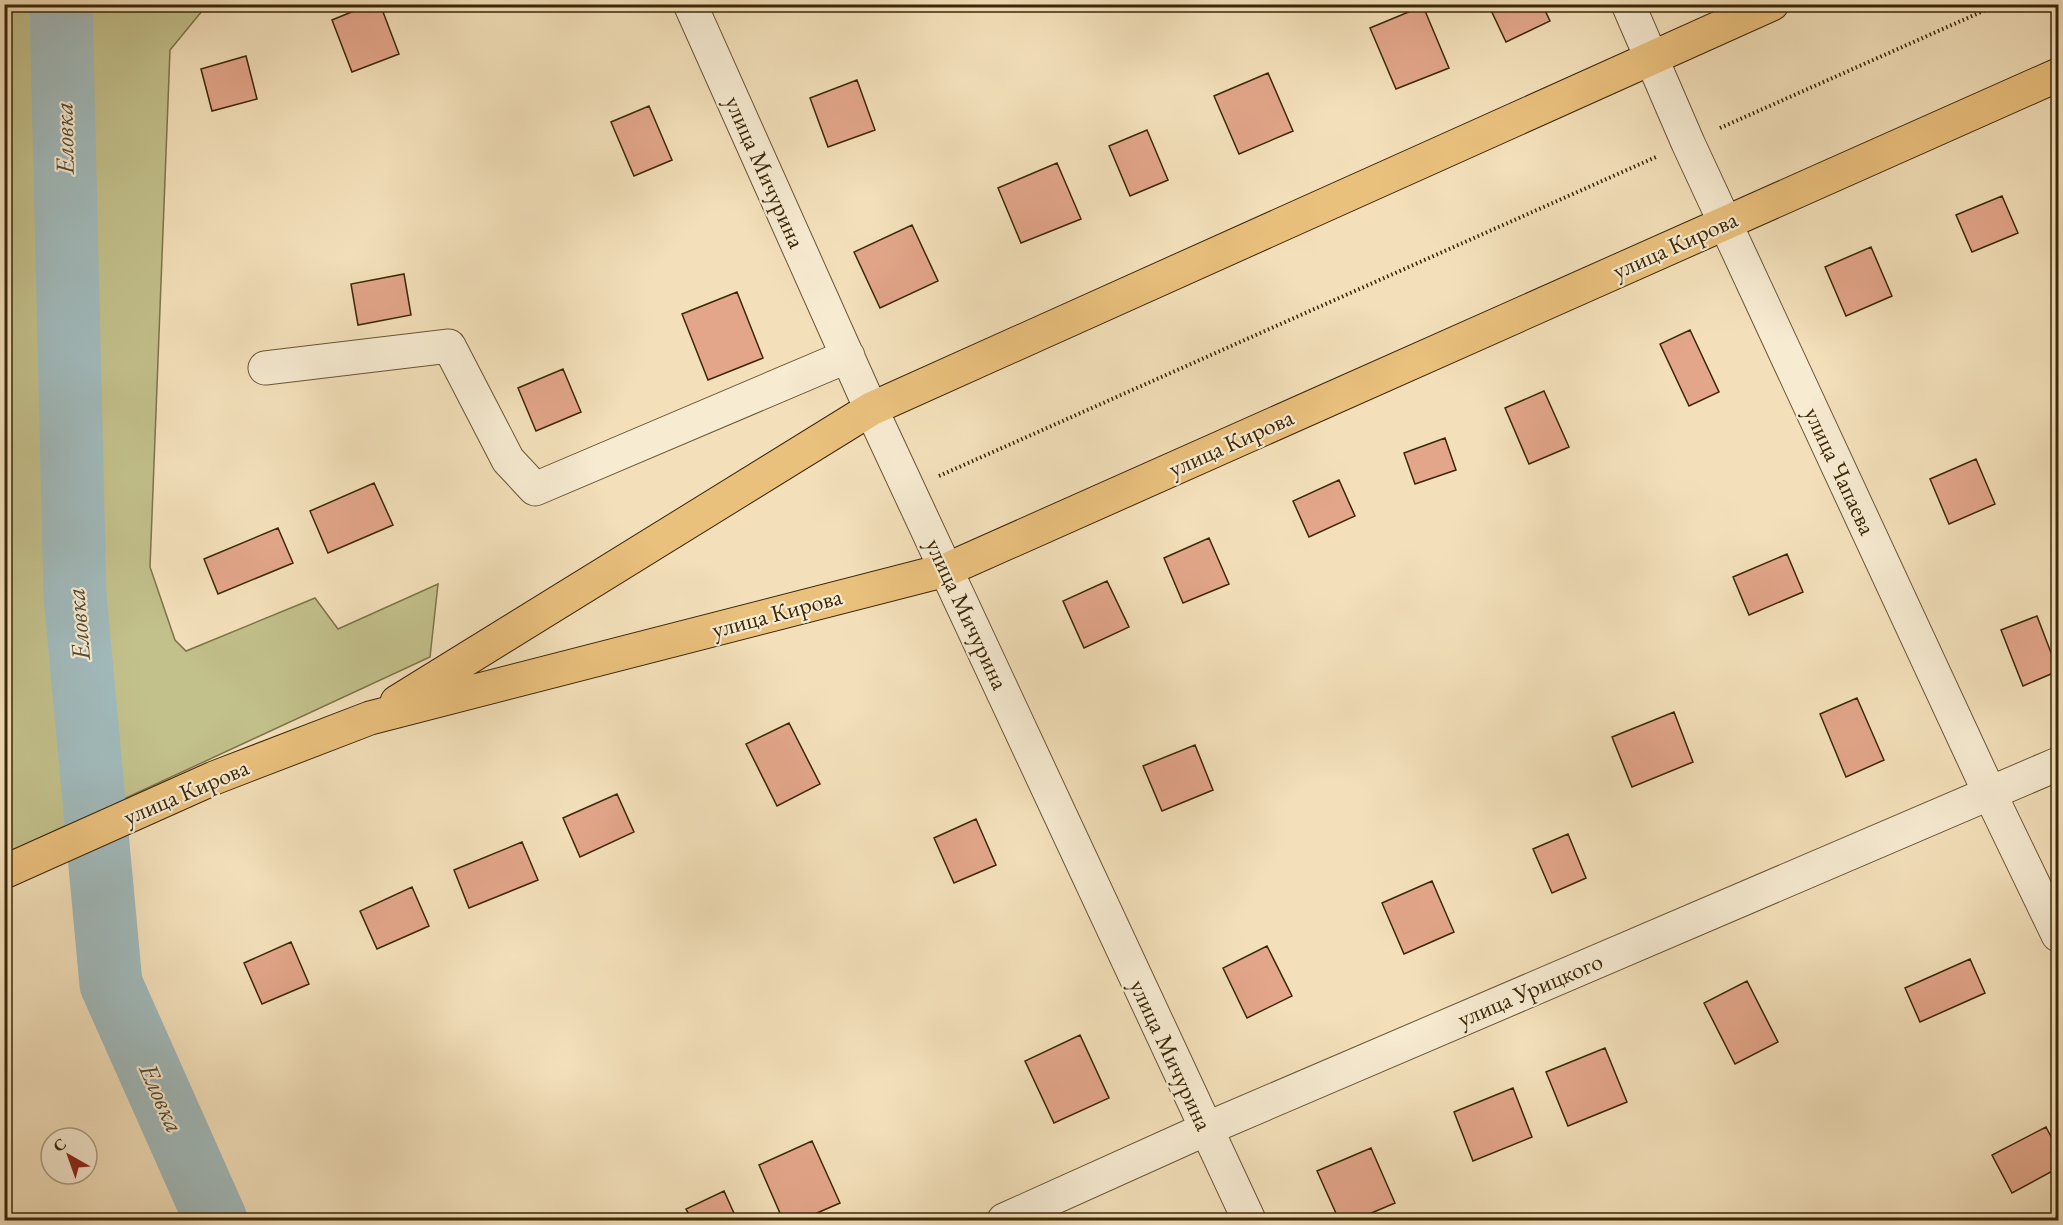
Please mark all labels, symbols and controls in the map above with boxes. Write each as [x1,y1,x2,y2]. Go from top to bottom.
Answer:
street label: улица Мичурина [718,91,813,253]
water label: Еловка [46,102,82,175]
street label: улица Кирова [1608,203,1742,286]
street label: улица Кирова [1164,401,1298,484]
street label: улица Чапаева [1797,402,1884,540]
street label: улица Мичурина [919,533,1016,695]
street label: улица Кирова [708,580,846,645]
water label: Еловка [58,587,98,662]
street label: улица Кирова [118,751,254,832]
street label: улица Урицкого [1453,945,1607,1034]
street label: улица Мичурина [1123,974,1220,1136]
water label: Еловка [131,1057,192,1138]
north arrow [39,1126,99,1186]
text: С [49,1133,71,1157]

